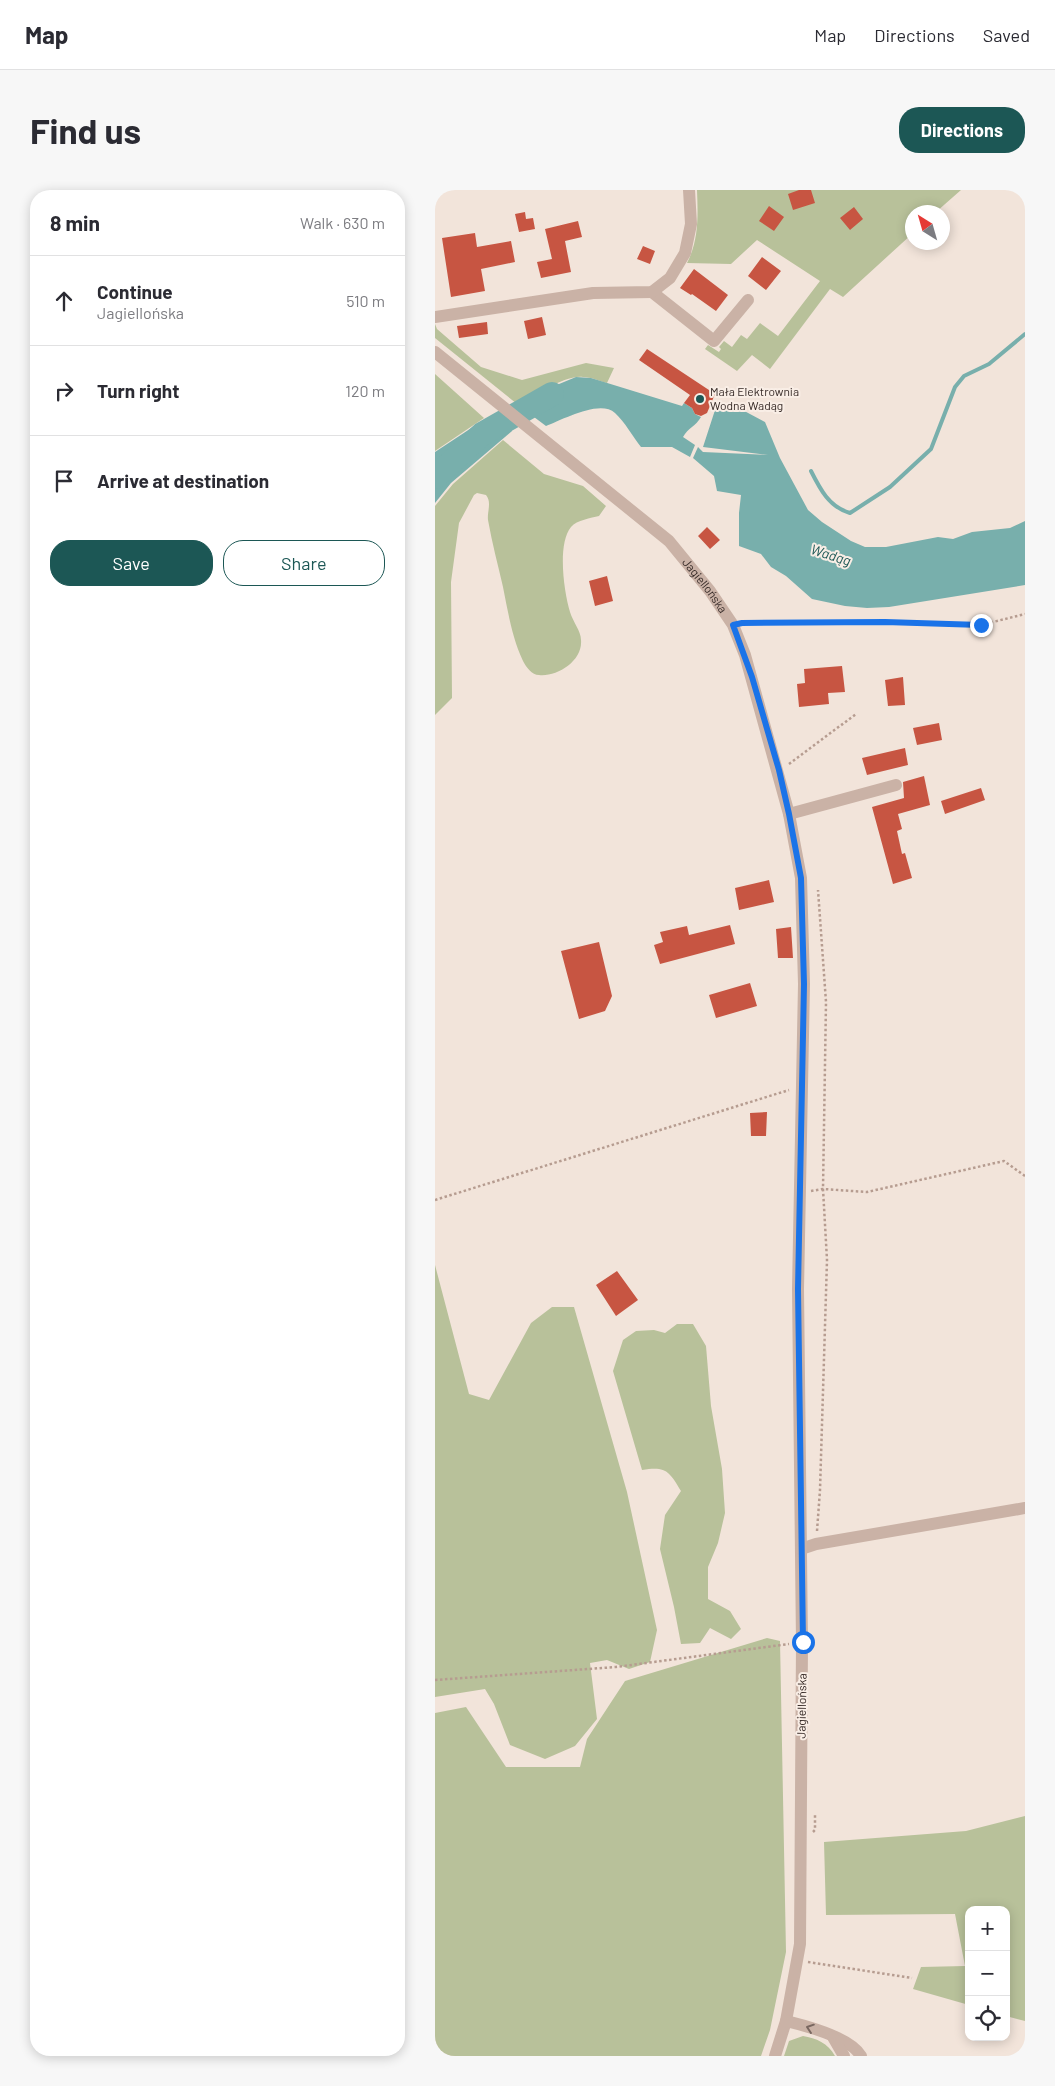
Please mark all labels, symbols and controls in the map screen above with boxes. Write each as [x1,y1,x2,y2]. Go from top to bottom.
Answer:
text: Map [25,20,68,49]
text: Map [814,24,846,46]
text: Directions [874,24,955,46]
text: Saved [983,24,1030,46]
button: Directions [899,107,1025,153]
text: Find us [30,109,141,151]
north arrow [905,205,950,250]
text: 8 min [50,210,100,235]
text: Walk · 630 m [300,213,385,232]
text: Continue [97,280,173,303]
icon: ahead [50,287,78,315]
text: 510 m [346,291,385,310]
text: Jagiellońska [97,303,184,322]
icon: right [50,377,78,405]
text: Turn right [97,379,179,402]
text: 120 m [345,381,385,400]
place label: Mała Elektrownia Wodna Wadąg [710,384,799,412]
marker: Mała Elektrownia Wodna Wadąg [694,393,706,405]
icon: arrive [50,467,78,495]
text: Arrive at destination [97,469,269,492]
button: Save [50,540,213,586]
button: Share [223,540,385,586]
water label: Wadąg [809,540,853,569]
street label: Jagiellońska [680,555,731,615]
route end [970,614,993,637]
route start [792,1631,815,1654]
street label: Jagiellońska [793,1673,809,1739]
map controls [965,1906,1010,2041]
button: + [965,1906,1010,1951]
button: − [965,1951,1010,1996]
button: locate [965,1996,1010,2041]
one-way arrow [806,2023,815,2033]

